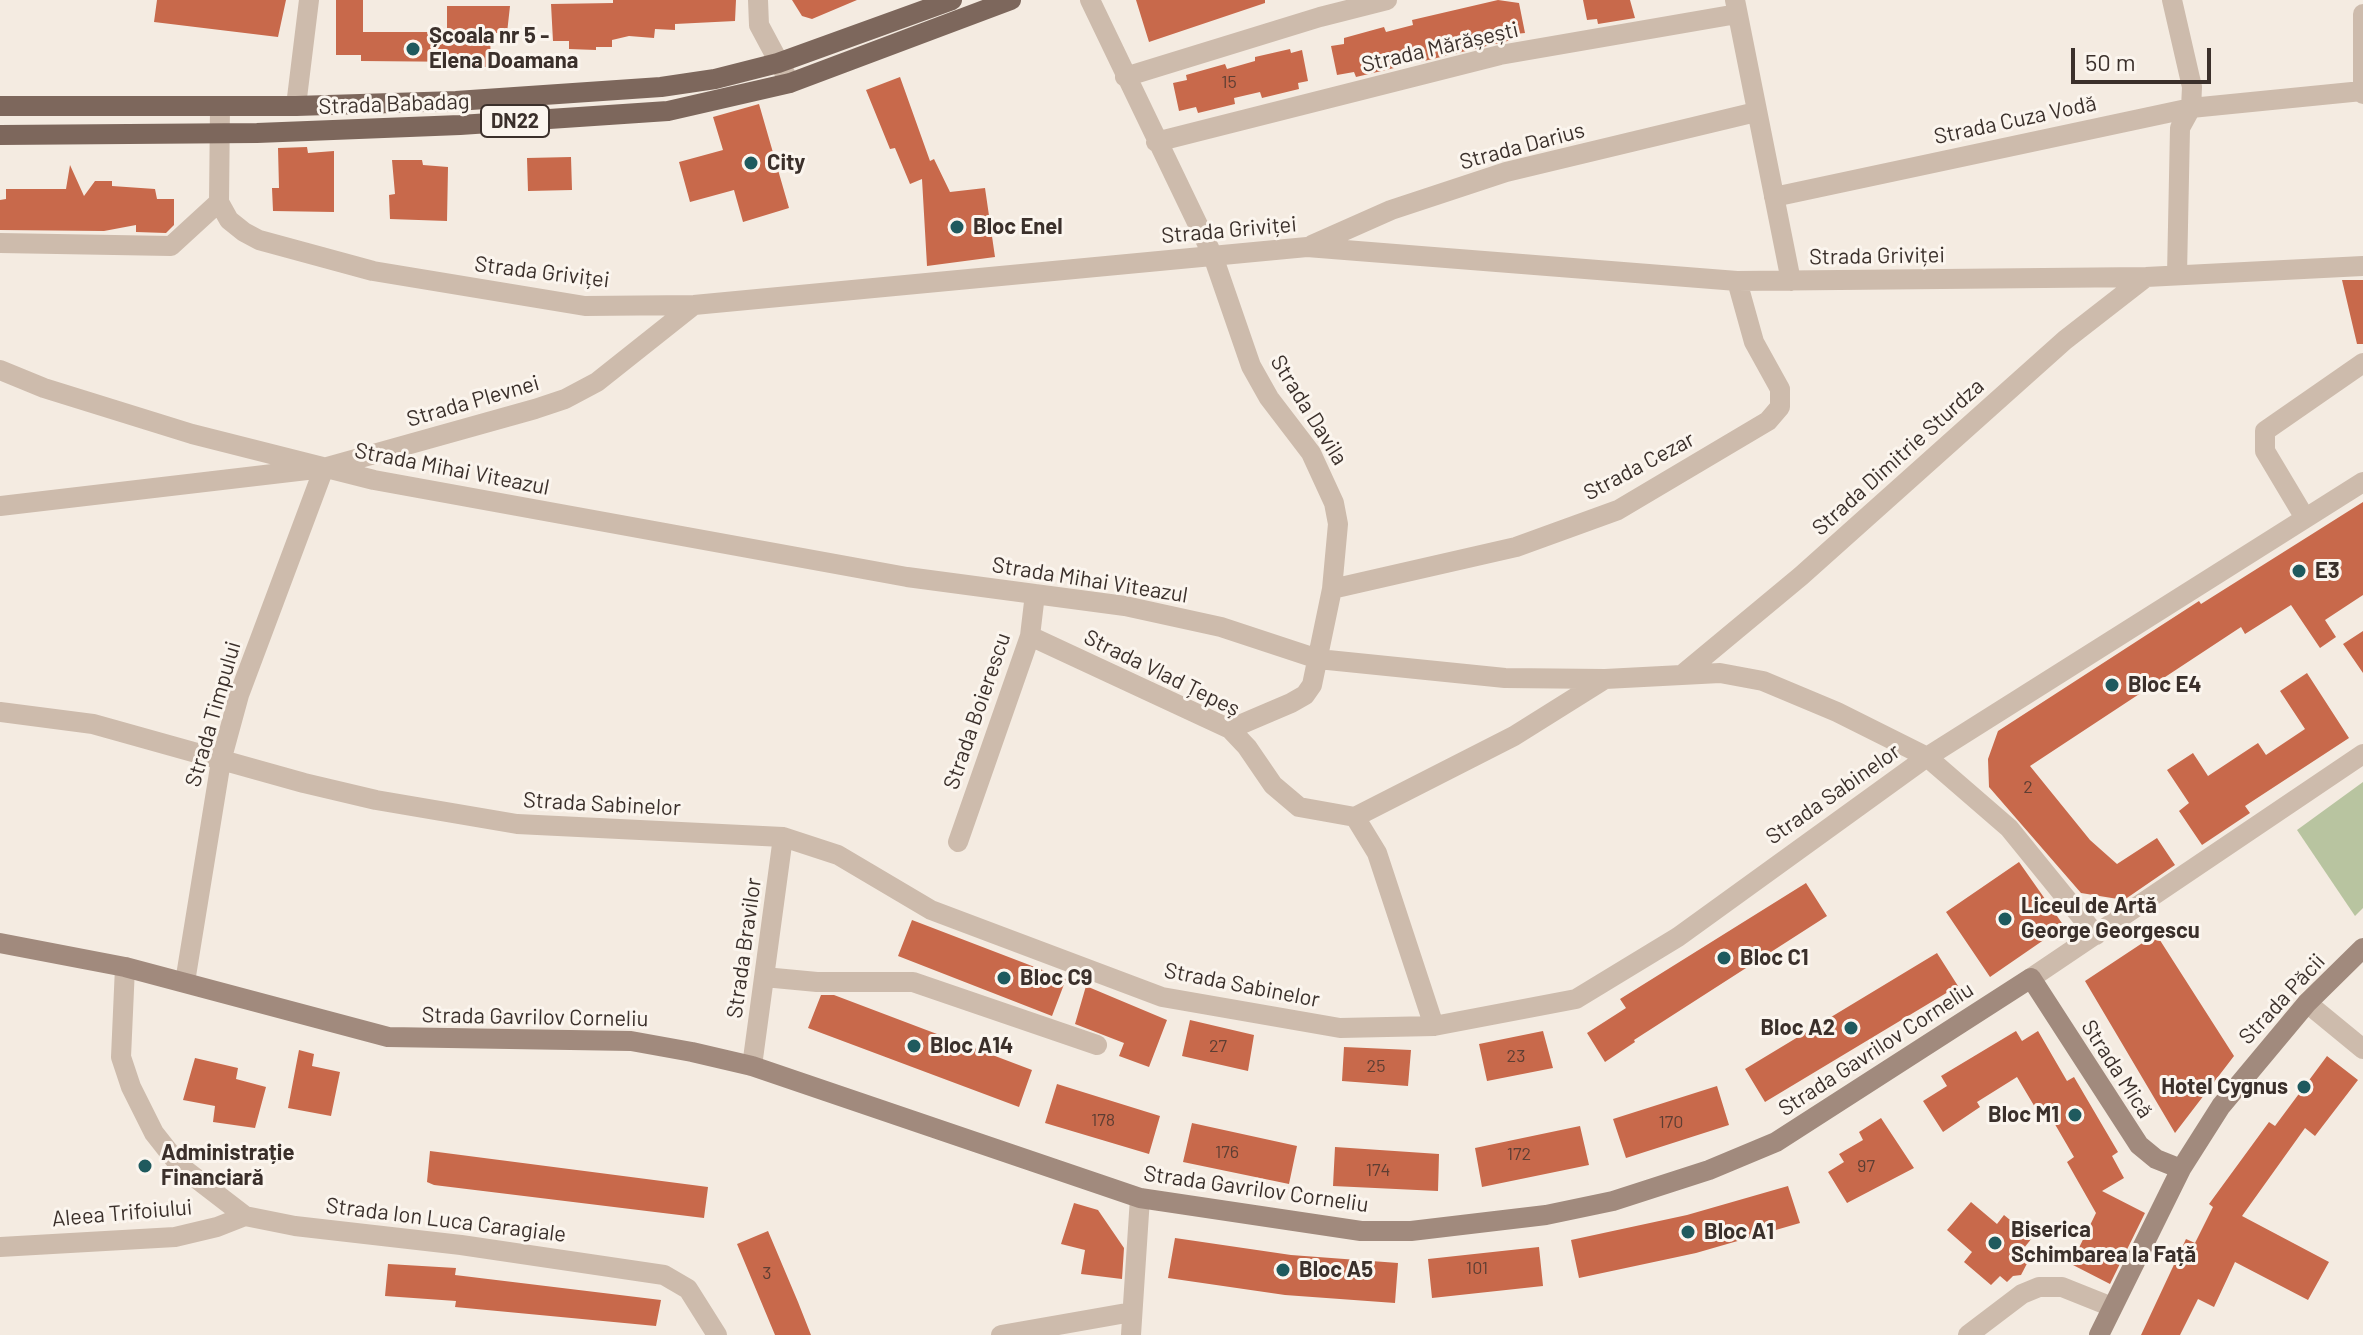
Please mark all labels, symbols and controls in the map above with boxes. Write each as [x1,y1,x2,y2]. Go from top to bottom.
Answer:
street label: Strada Mărășești [1359,16,1521,78]
place label: Școala nr 5 - Elena Doamana [429,23,578,74]
scale bar [2075,32,2215,82]
marker: Școala nr 5 - Elena Doamana [404,40,422,58]
text: 50 m [2085,47,2136,76]
house number: 15 [1221,71,1237,93]
street label: Strada Babadag [318,88,470,120]
street label: Strada Cuza Vodă [1931,90,2099,150]
road number: DN22 [481,105,549,137]
street label: Strada Darius [1457,117,1587,175]
place label: City [767,150,805,176]
marker: City [742,154,760,172]
street label: Strada Griviței [1160,211,1298,249]
place label: Bloc Enel [973,214,1063,240]
marker: Bloc Enel [948,218,966,236]
street label: Strada Griviței [1809,242,1945,270]
street label: Strada Griviței [473,251,611,293]
street label: Strada Davila [1265,350,1353,470]
street label: Strada Plevnei [404,369,542,433]
street label: Strada Dimitrie Sturdza [1807,373,1989,541]
street label: Strada Cezar [1579,426,1699,506]
street label: Strada Mihai Viteazul [352,437,552,501]
street label: Strada Mihai Viteazul [990,551,1190,609]
place label: E3 [2315,558,2340,584]
marker: E3 [2290,562,2308,580]
street label: Strada Vlad Țepeș [1080,624,1244,722]
street label: Strada Boierescu [938,629,1016,793]
street label: Strada Timpului [180,638,246,790]
place label: Bloc E4 [2128,672,2202,698]
marker: Bloc E4 [2103,676,2121,694]
street label: Strada Sabinelor [1761,738,1905,850]
house number: 2 [2023,776,2033,798]
street label: Strada Sabinelor [522,787,682,821]
street label: Strada Bravilor [721,876,767,1020]
place label: Liceul de Artă George Georgescu [2021,893,2200,944]
marker: Liceul de Artă George Georgescu [1996,910,2014,928]
place label: Bloc C1 [1740,945,1809,971]
street label: Strada Păcii [2233,948,2331,1050]
marker: Bloc C1 [1715,949,1733,967]
street label: Strada Sabinelor [1162,957,1322,1013]
place label: Bloc C9 [1020,965,1093,991]
marker: Bloc C9 [995,969,1013,987]
street label: Strada Gavrilov Corneliu [1774,976,1978,1122]
street label: Strada Gavrilov Corneliu [421,1002,649,1032]
place label: Bloc A2 [1760,1015,1835,1041]
street label: Strada Mică [2076,1015,2158,1123]
marker: Bloc A2 [1842,1019,1860,1037]
place label: Bloc A14 [930,1033,1013,1059]
house number: 27 [1209,1035,1227,1057]
marker: Bloc A14 [905,1037,923,1055]
house number: 23 [1507,1045,1525,1067]
house number: 25 [1367,1055,1385,1077]
place label: Hotel Cygnus [2161,1074,2288,1100]
marker: Hotel Cygnus [2295,1078,2313,1096]
place label: Bloc M1 [1988,1102,2059,1128]
marker: Bloc M1 [2066,1106,2084,1124]
house number: 178 [1091,1109,1115,1131]
house number: 170 [1659,1111,1683,1133]
place label: Administrație Financiară [161,1140,294,1192]
house number: 176 [1215,1141,1239,1163]
house number: 172 [1507,1143,1531,1165]
house number: 97 [1857,1155,1875,1177]
marker: Administrație Financiară [136,1157,154,1175]
house number: 174 [1366,1159,1390,1181]
street label: Strada Gavrilov Corneliu [1142,1160,1370,1218]
street label: Strada Ion Luca Caragiale [324,1192,568,1248]
street label: Aleea Trifoiului [51,1194,193,1232]
place label: Biserica Schimbarea la Față [2011,1217,2196,1268]
place label: Bloc A1 [1704,1219,1774,1245]
marker: Bloc A1 [1679,1223,1697,1241]
marker: Biserica Schimbarea la Față [1986,1234,2004,1252]
place label: Bloc A5 [1299,1257,1373,1283]
house number: 101 [1466,1257,1488,1279]
marker: Bloc A5 [1274,1261,1292,1279]
house number: 3 [762,1262,772,1284]

